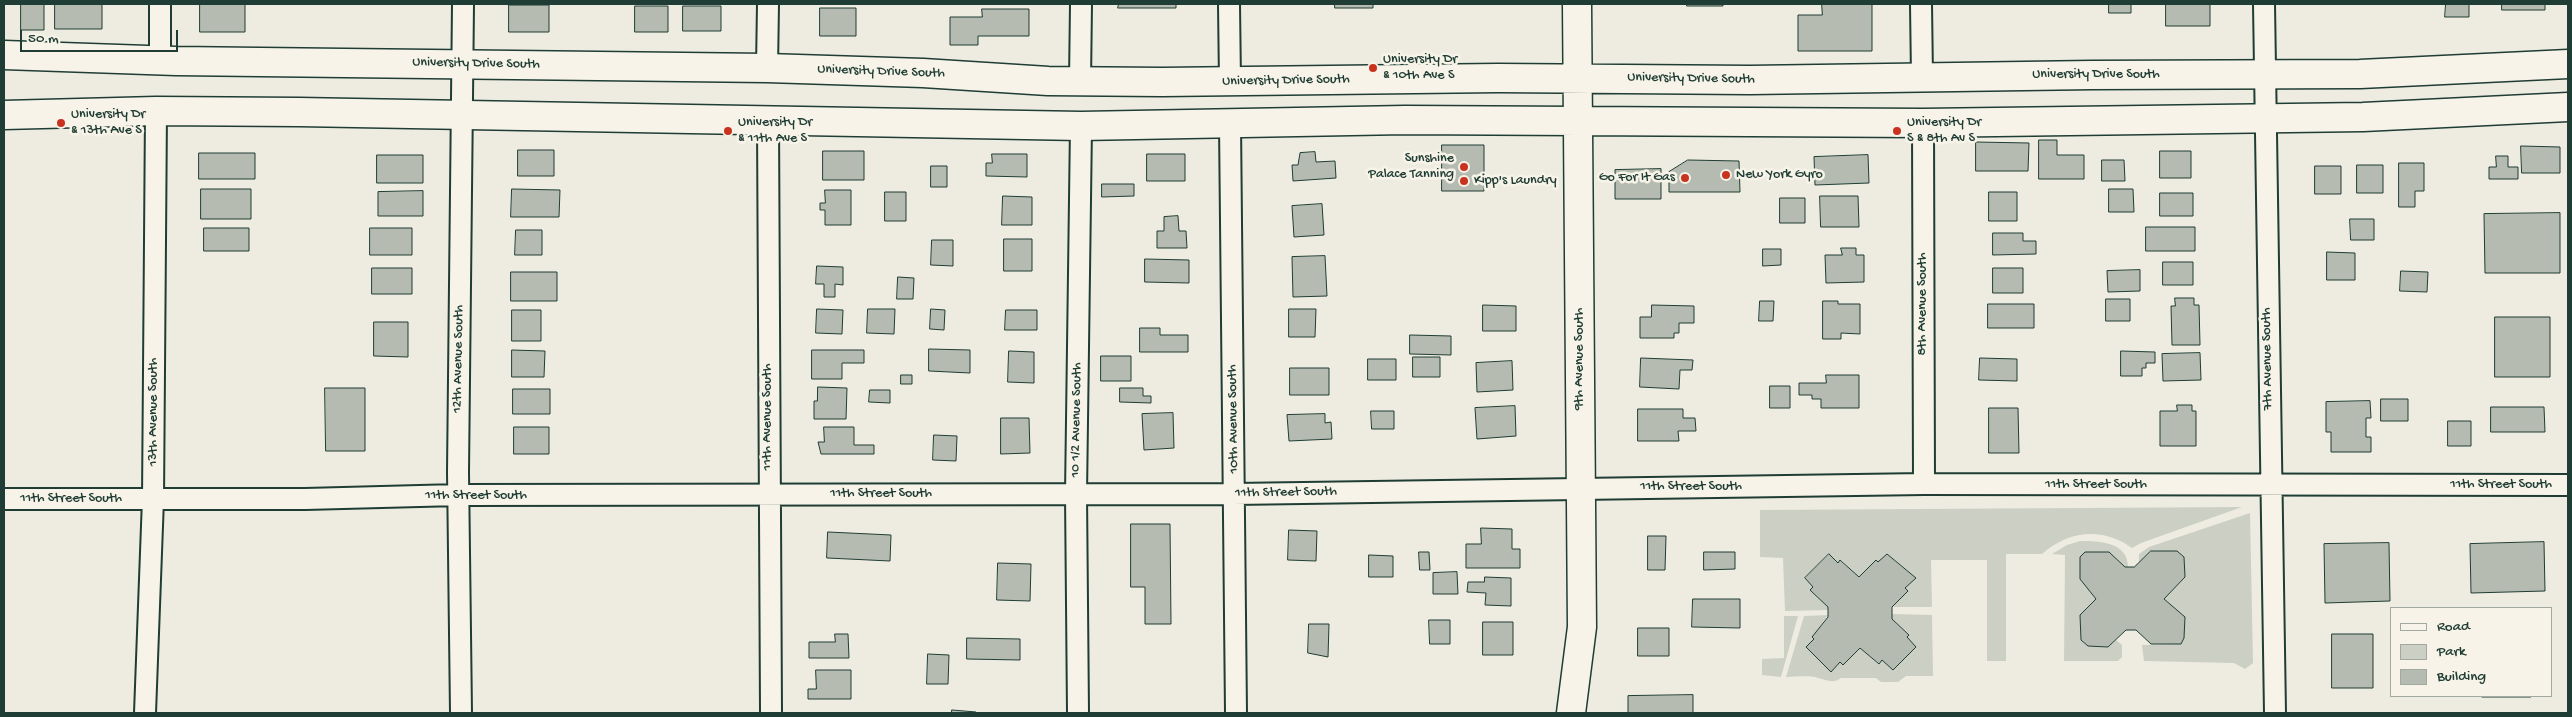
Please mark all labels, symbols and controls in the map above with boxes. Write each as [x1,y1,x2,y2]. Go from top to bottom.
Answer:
scale bar [22,20,180,52]
text: 50 m [28,30,59,48]
place label: University Dr & 10th Ave S [1383,52,1457,84]
street label: University Drive South [412,54,540,74]
street label: University Drive South [817,61,945,83]
marker: University Dr & 10th Ave S [1367,62,1379,74]
street label: University Drive South [2032,67,2160,83]
street label: University Drive South [1627,69,1755,89]
street label: University Drive South [1222,71,1350,91]
place label: University Dr & 13th Ave S [71,107,145,140]
place label: University Dr & 11th Ave S [738,115,812,148]
place label: University Dr S & 8th Av S [1907,115,1981,148]
marker: University Dr & 13th Ave S [55,117,67,129]
marker: University Dr & 11th Ave S [722,125,734,137]
marker: University Dr S & 8th Av S [1891,125,1903,137]
place label: Sunshine Palace Tanning [1368,151,1454,184]
marker: Sunshine Palace Tanning [1458,161,1470,173]
place label: New York Gyro [1736,167,1823,183]
marker: New York Gyro [1720,169,1732,181]
place label: Go For It Gas [1599,170,1675,186]
marker: Go For It Gas [1679,172,1691,184]
place label: Kipp's Laundry [1474,173,1557,189]
marker: Kipp's Laundry [1458,175,1470,187]
street label: 8th Avenue South [1915,252,1931,356]
street label: 12th Avenue South [450,305,468,413]
street label: 7th Avenue South [2259,307,2277,411]
street label: 9th Avenue South [1572,308,1588,410]
street label: 13th Avenue South [146,358,162,466]
street label: 10 1/2 Avenue South [1068,362,1086,478]
street label: 11th Avenue South [760,364,776,470]
street label: 10th Avenue South [1225,364,1243,474]
street label: 11th Street South [2045,477,2147,493]
street label: 11th Street South [2450,477,2552,493]
street label: 11th Street South [1640,479,1742,495]
street label: 11th Street South [1235,484,1337,502]
street label: 11th Street South [830,486,932,502]
street label: 11th Street South [425,488,527,504]
street label: 11th Street South [20,491,122,507]
legend [2390,607,2552,697]
text: Road [2437,618,2470,636]
text: Park [2437,643,2466,661]
text: Building [2437,668,2486,686]

